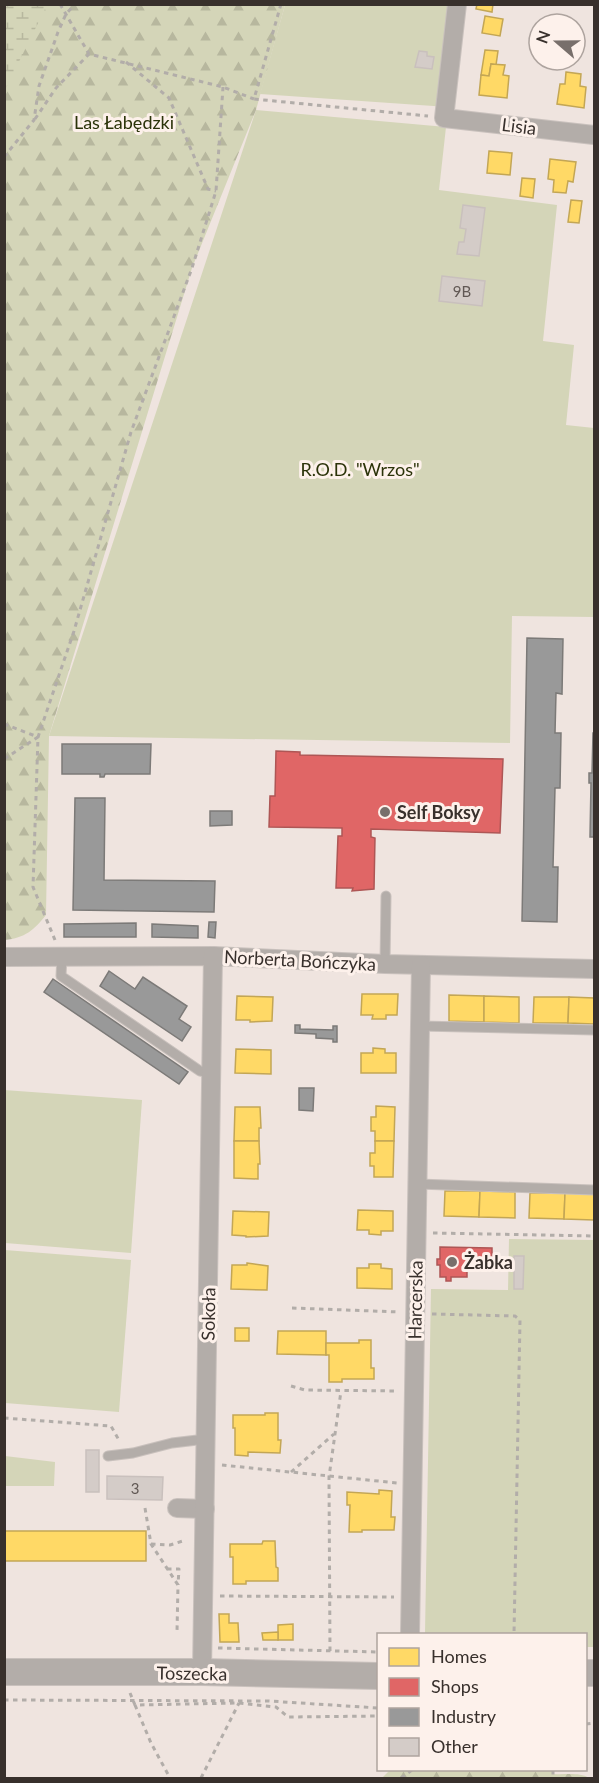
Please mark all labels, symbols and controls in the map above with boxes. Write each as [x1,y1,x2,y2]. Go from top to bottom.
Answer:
north arrow [527,12,587,72]
text: N [531,28,553,46]
park label: Las Łabędzki [74,111,174,133]
street label: Lisia [500,113,538,139]
house number: 9B [453,282,471,300]
park label: R.O.D. "Wrzos" [300,458,420,480]
place label: Self Boksy [397,801,481,823]
marker: Self Boksy [378,805,392,819]
street label: Norberta Bończyka [223,945,377,975]
place label: Żabka [464,1251,513,1273]
marker: Żabka [445,1255,459,1269]
street label: Harcerska [403,1260,427,1340]
street label: Sokoła [197,1287,219,1341]
house number: 3 [131,1479,139,1497]
legend [377,1633,587,1771]
text: Homes [431,1645,487,1667]
street label: Toszecka [157,1661,227,1685]
text: Shops [431,1675,479,1697]
text: Industry [431,1705,497,1727]
text: Other [431,1735,478,1757]

